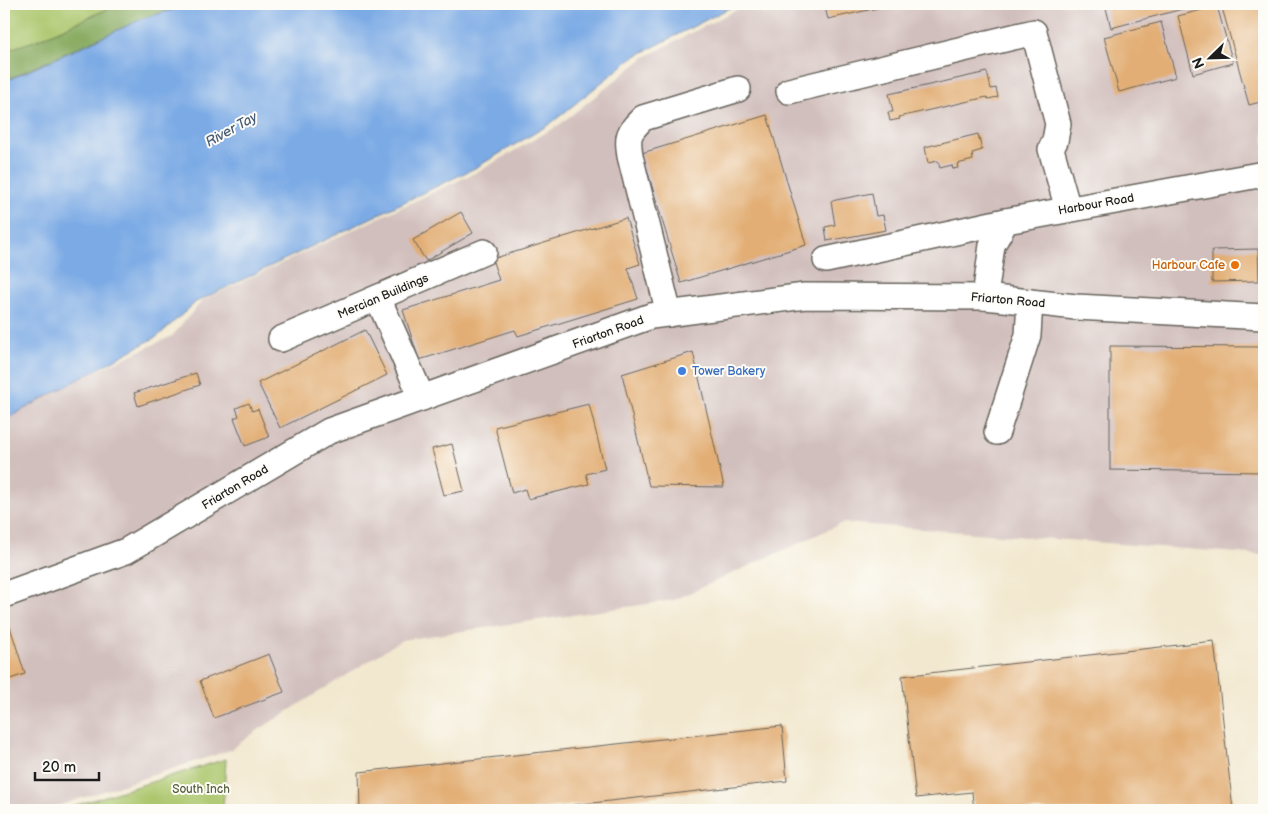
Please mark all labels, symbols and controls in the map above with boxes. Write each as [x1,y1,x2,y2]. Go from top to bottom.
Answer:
north arrow [1186,32,1236,82]
text: N [1189,55,1208,71]
water label: River Tay [202,108,261,151]
street label: Harbour Road [1057,190,1135,219]
place label: Harbour Cafe [1152,258,1225,273]
marker: Harbour Cafe [1229,259,1241,271]
street label: Mercian Buildings [336,271,431,322]
street label: Friarton Road [970,290,1046,311]
street label: Friarton Road [570,313,646,352]
place label: Tower Bakery [692,364,766,379]
marker: Tower Bakery [676,365,688,377]
street label: Friarton Road [199,462,271,513]
scale bar [35,749,99,781]
text: 20 m [42,758,76,777]
park label: South Inch [172,782,230,797]

